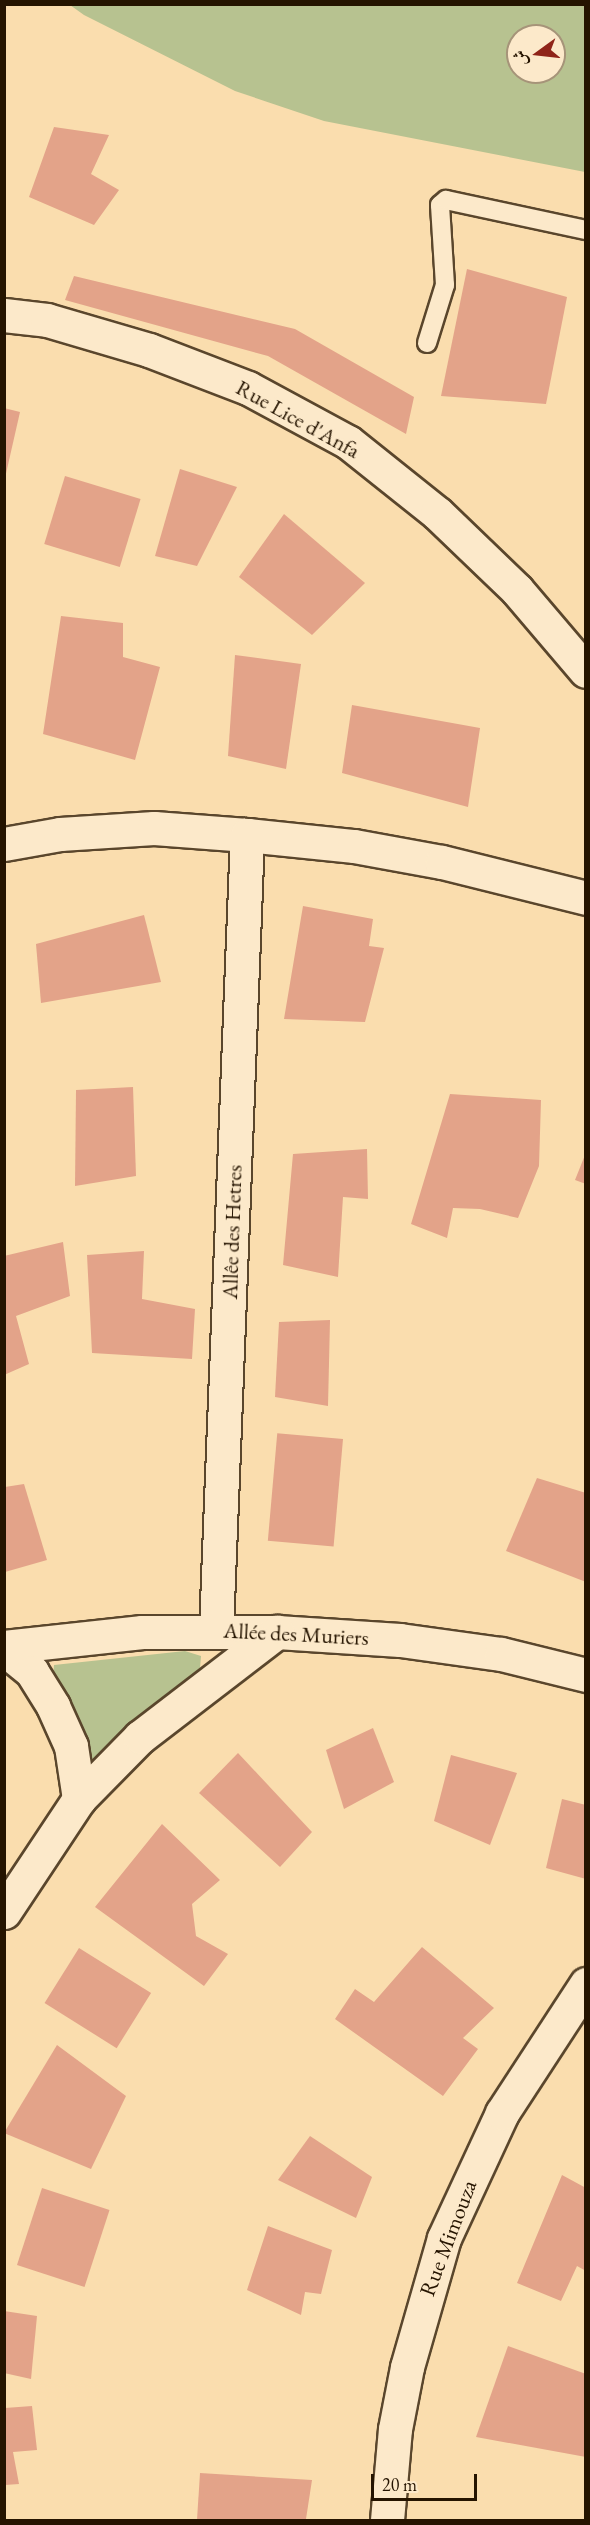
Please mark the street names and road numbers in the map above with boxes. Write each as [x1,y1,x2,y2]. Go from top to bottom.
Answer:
street label: Rue Lice d'Anfa [231,374,365,464]
street label: Allêe des Hetres [216,1164,248,1300]
street label: Allée des Muriers [223,1617,369,1651]
street label: Rue Mimouza [414,2176,482,2300]

